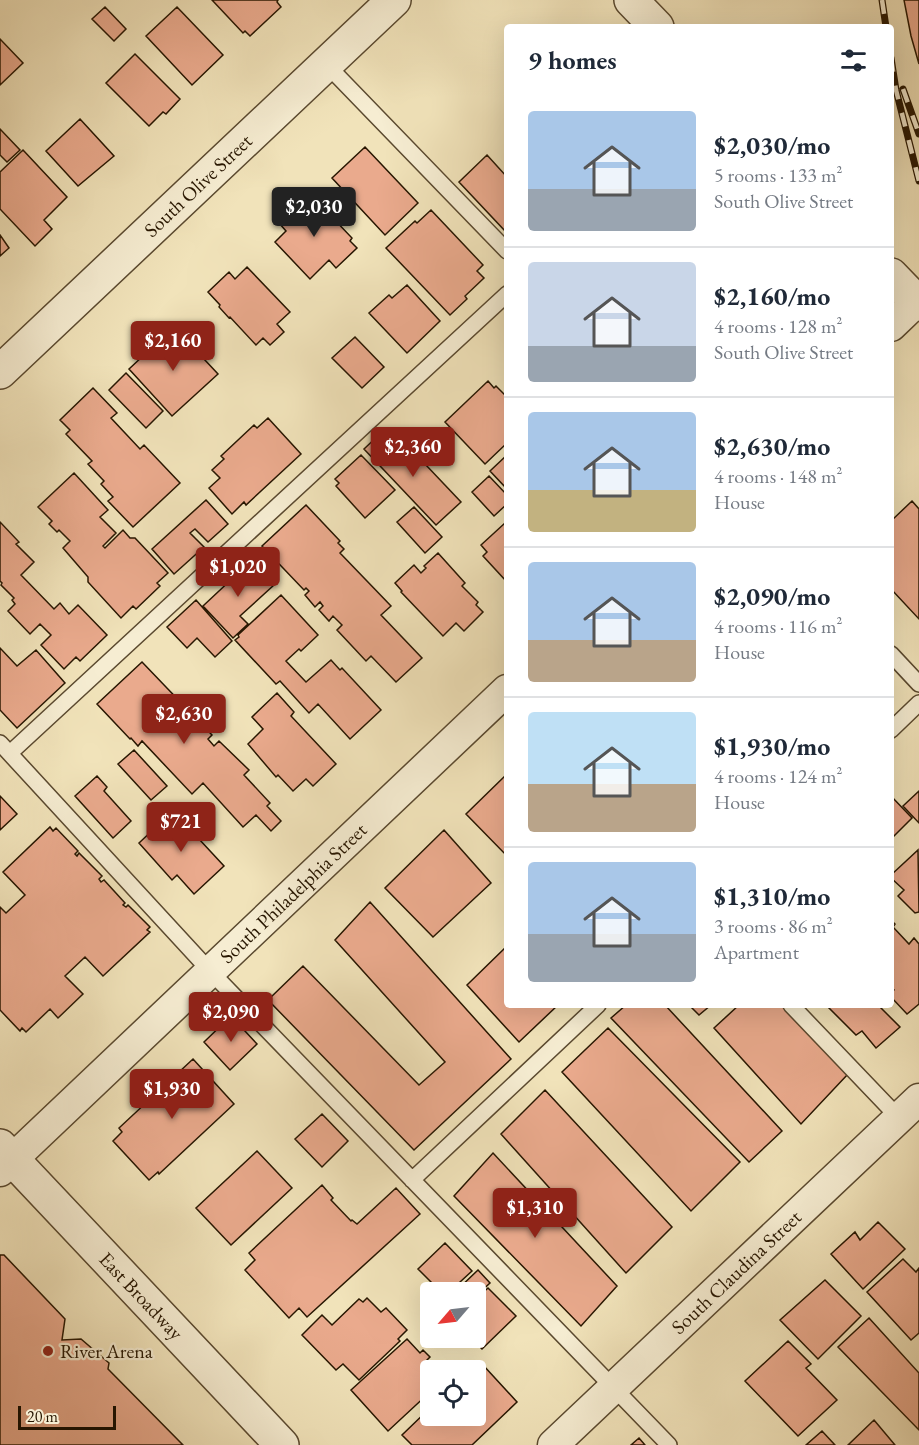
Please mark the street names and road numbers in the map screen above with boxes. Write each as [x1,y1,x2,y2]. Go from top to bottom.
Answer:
street label: South Olive Street [138,127,258,243]
street label: South Philadelphia Street [214,816,373,969]
street label: South Claudina Street [666,1204,807,1340]
street label: East Broadway [94,1246,189,1346]

